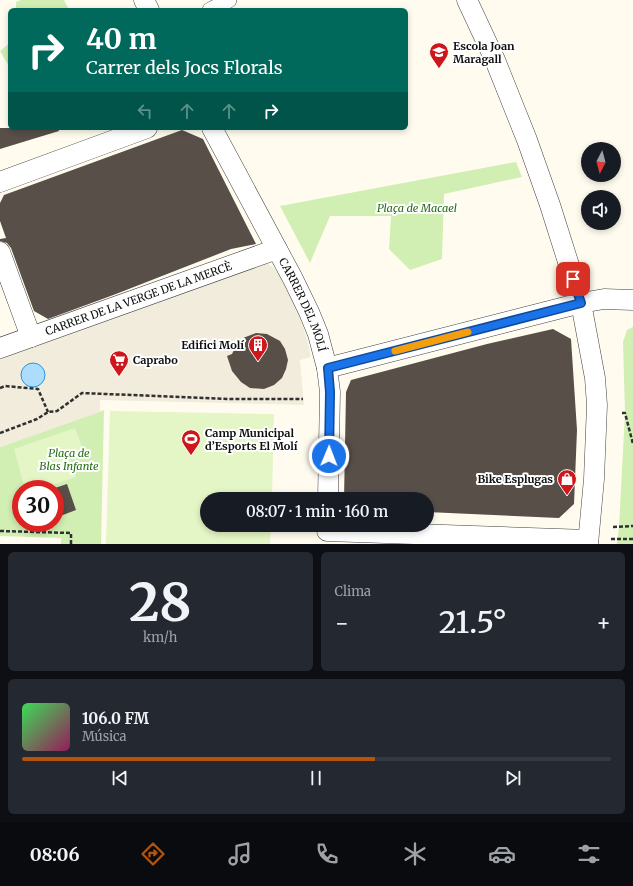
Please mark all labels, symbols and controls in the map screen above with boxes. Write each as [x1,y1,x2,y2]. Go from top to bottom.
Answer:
text: 40 m [86,21,157,57]
icon: right [20,24,72,76]
place label: Escola Joan Maragall [453,39,515,66]
school or university icon: Escola Joan Maragall [428,41,450,69]
text: Carrer dels Jocs Florals [86,56,283,79]
icon: left [134,100,156,122]
icon: ahead [176,100,198,122]
icon: ahead [218,100,240,122]
icon: right [260,100,282,122]
north arrow [581,142,621,182]
map controls [581,142,621,230]
button: sound [581,190,621,230]
park label: Plaça de Macael [377,201,457,215]
street label: CARRER DEL MOLÍ [276,255,329,353]
street label: CARRER DE LA VERGE DE LA MERCÈ [43,259,233,338]
pin [556,262,590,296]
icon: arrive [562,268,584,290]
building icon: Edifici Molí [247,334,269,362]
place label: Edifici Molí [181,338,244,352]
supermarket icon: Caprabo [108,349,130,377]
place label: Caprabo [133,353,178,367]
place label: Camp Municipal d’Esports El Molí [205,426,298,453]
sports icon: Camp Municipal d’Esports El Molí [180,428,202,456]
position arrow [308,435,350,477]
park label: Plaça de Blas Infante [39,446,99,473]
shop icon: Bike Esplugas [556,468,578,496]
place label: Bike Esplugas [477,472,553,486]
speed limit sign: 30 [12,480,64,532]
text: 08:07 · 1 min · 160 m [246,502,388,521]
text: 28 [129,570,192,635]
text: Clima [335,583,371,600]
text: 21.5° [439,603,507,641]
text: − [335,609,349,637]
text: + [596,609,611,637]
text: km/h [143,629,177,646]
text: 106.0 FM [82,709,149,728]
text: Música [82,728,127,745]
icon: previous [109,767,131,789]
icon: pause [305,767,327,789]
icon: next [502,767,524,789]
icon: directions [139,840,167,868]
icon: music [226,840,254,868]
icon: phone [313,840,341,868]
icon: climate [401,840,429,868]
icon: car [488,840,516,868]
icon: filters [575,840,603,868]
text: 08:06 [30,843,80,866]

